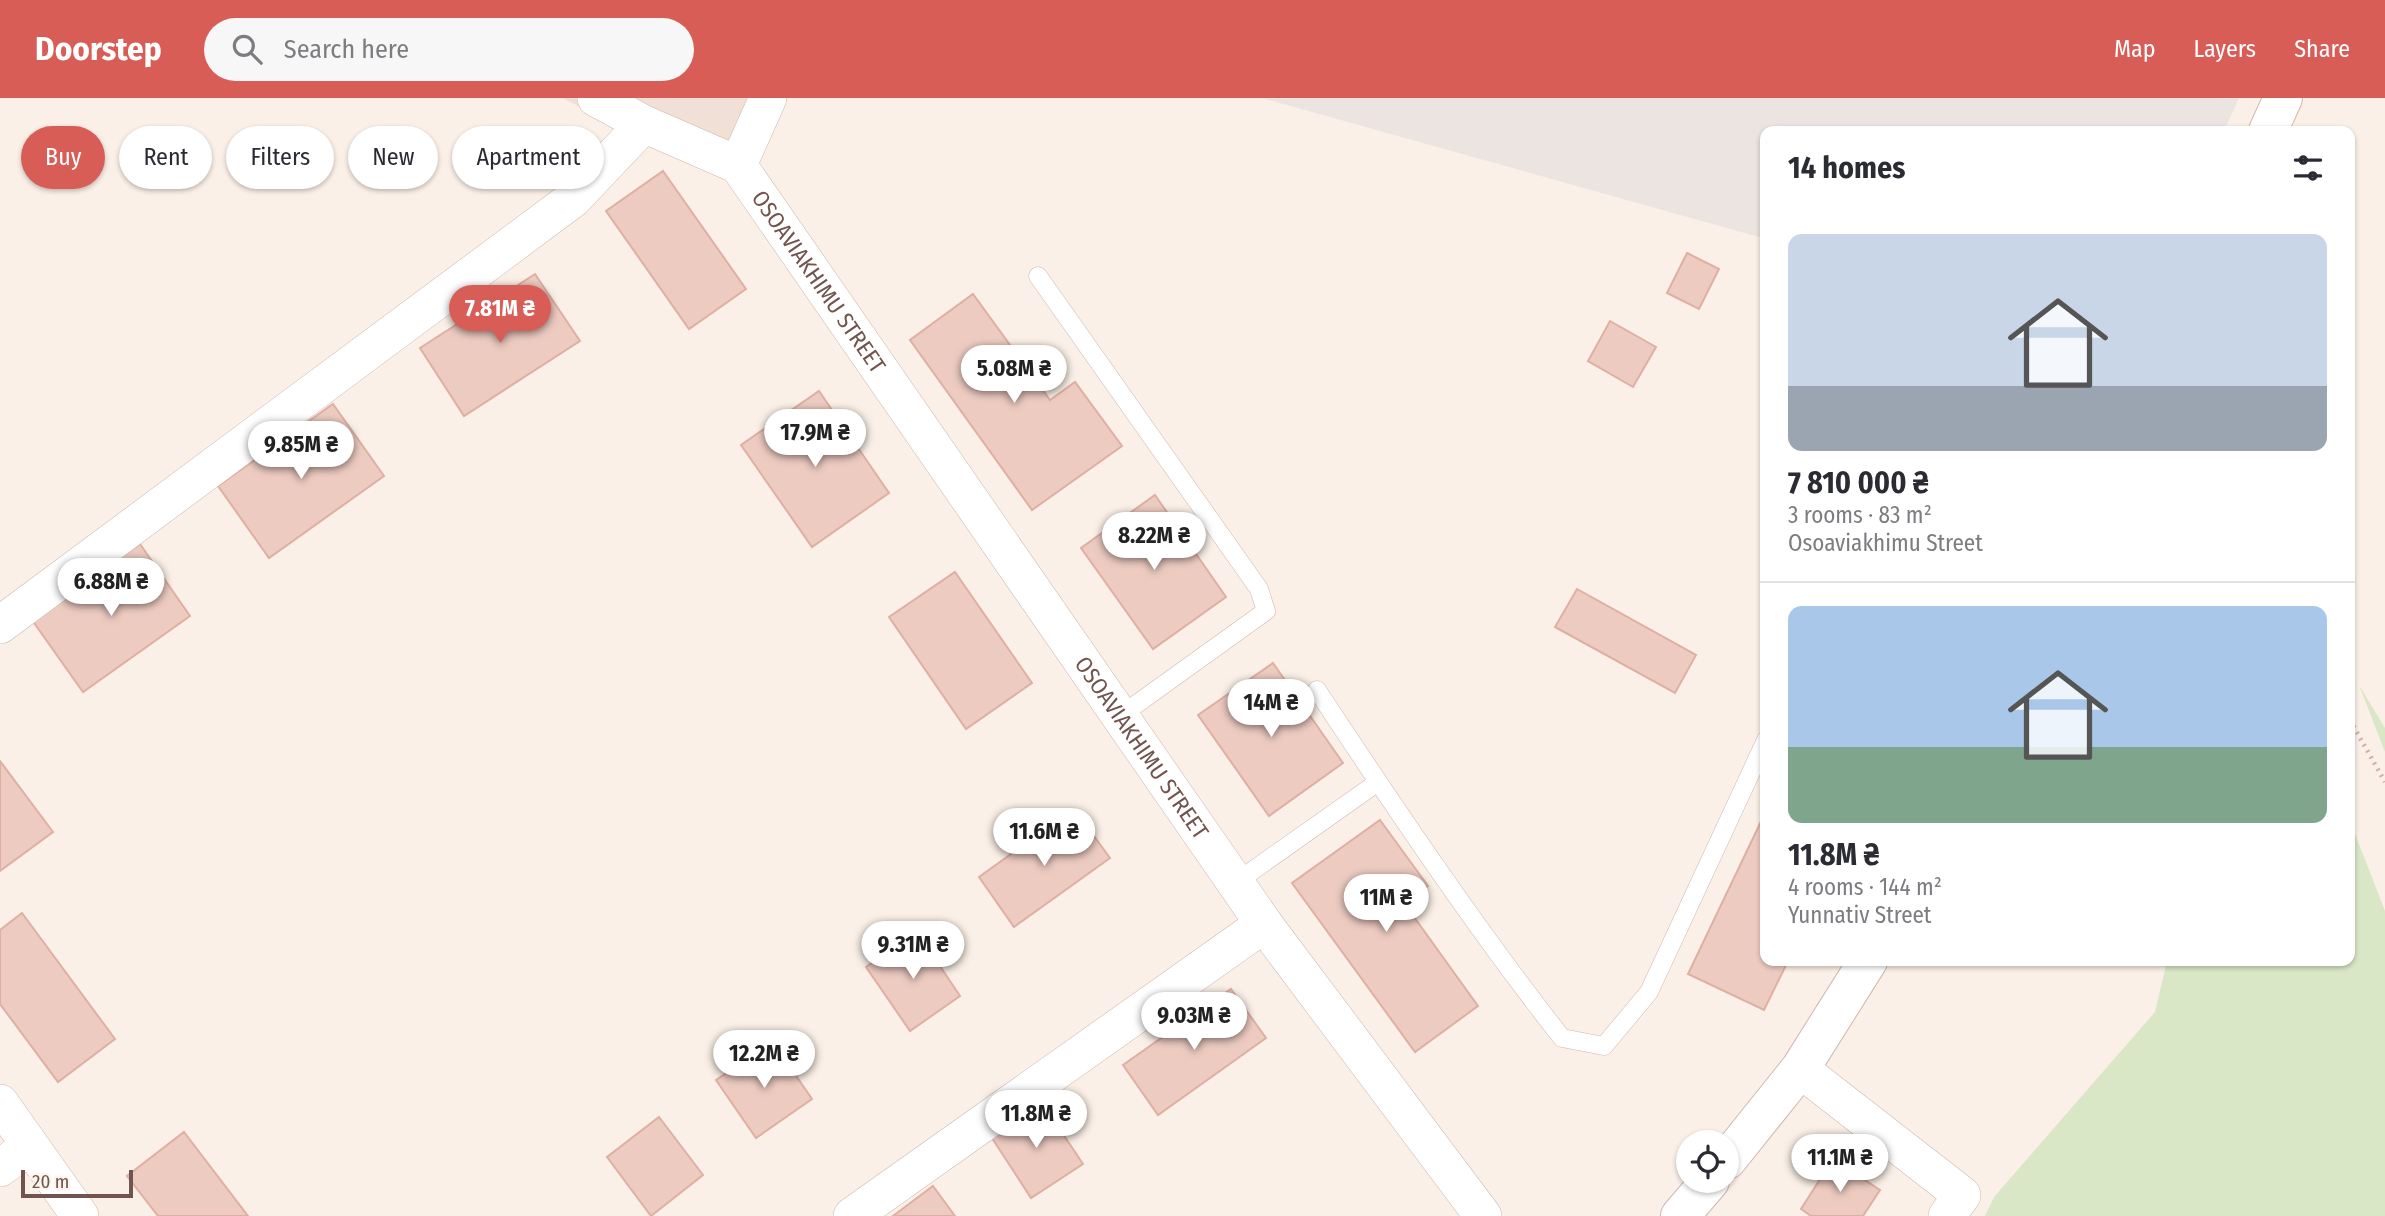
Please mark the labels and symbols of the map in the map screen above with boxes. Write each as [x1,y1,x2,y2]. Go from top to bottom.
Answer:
street label: OSOAVIAKHIMU STREET [746,185,892,378]
pin: 7.81M ₴ [435,286,565,345]
pin: 5.08M ₴ [949,345,1079,405]
pin: 17.9M ₴ [750,410,880,469]
pin: 9.85M ₴ [236,422,366,481]
pin: 8.22M ₴ [1089,512,1219,572]
pin: 6.88M ₴ [46,559,176,618]
street label: OSOAVIAKHIMU STREET [1069,651,1215,844]
pin: 14M ₴ [1222,680,1320,739]
pin: 11.6M ₴ [979,808,1109,868]
pin: 11M ₴ [1337,874,1435,934]
pin: 9.31M ₴ [848,922,978,981]
pin: 9.03M ₴ [1129,992,1259,1052]
pin: 12.2M ₴ [699,1030,829,1090]
pin: 11.8M ₴ [971,1090,1101,1150]
pin: 11.1M ₴ [1775,1134,1905,1194]
scale bar [21,1167,133,1199]

